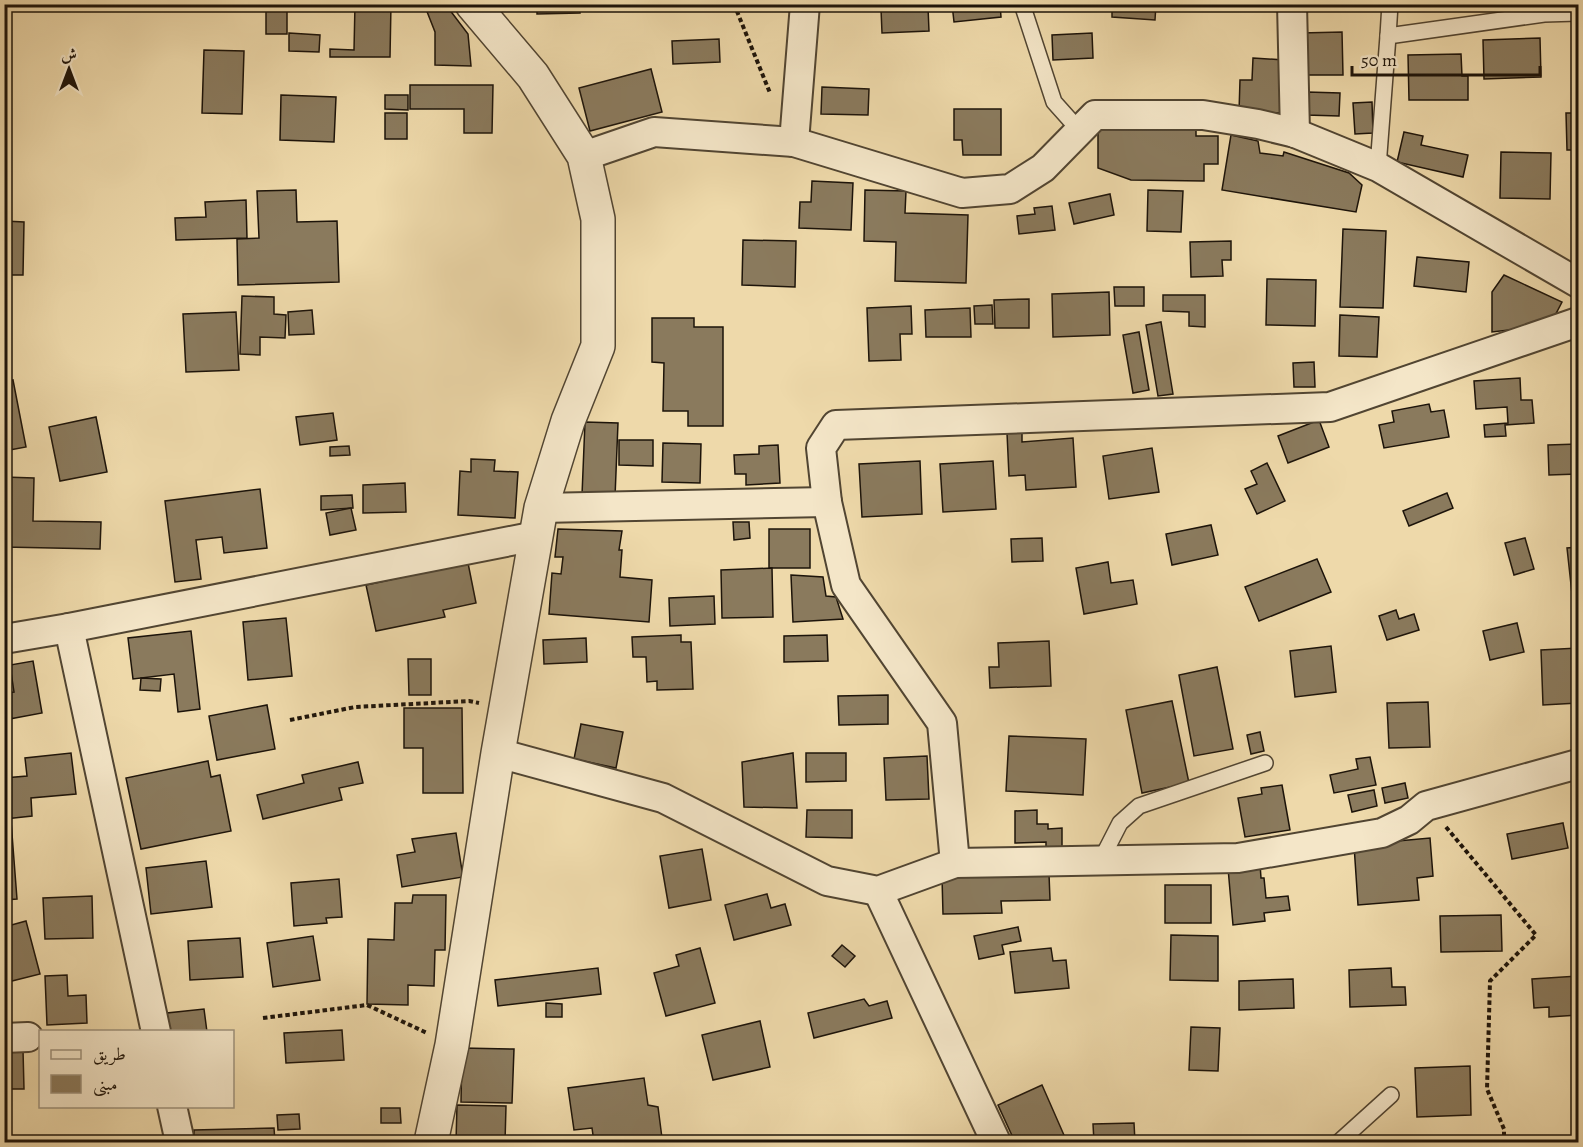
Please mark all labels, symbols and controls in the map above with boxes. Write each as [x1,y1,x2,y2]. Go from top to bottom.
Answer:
north arrow [39,39,99,99]
scale bar [1352,39,1540,77]
text: ش [61,44,77,66]
text: 50 m [1361,48,1397,72]
legend [39,1030,234,1108]
text: طريق [93,1042,126,1066]
text: مبنى [93,1072,118,1097]

